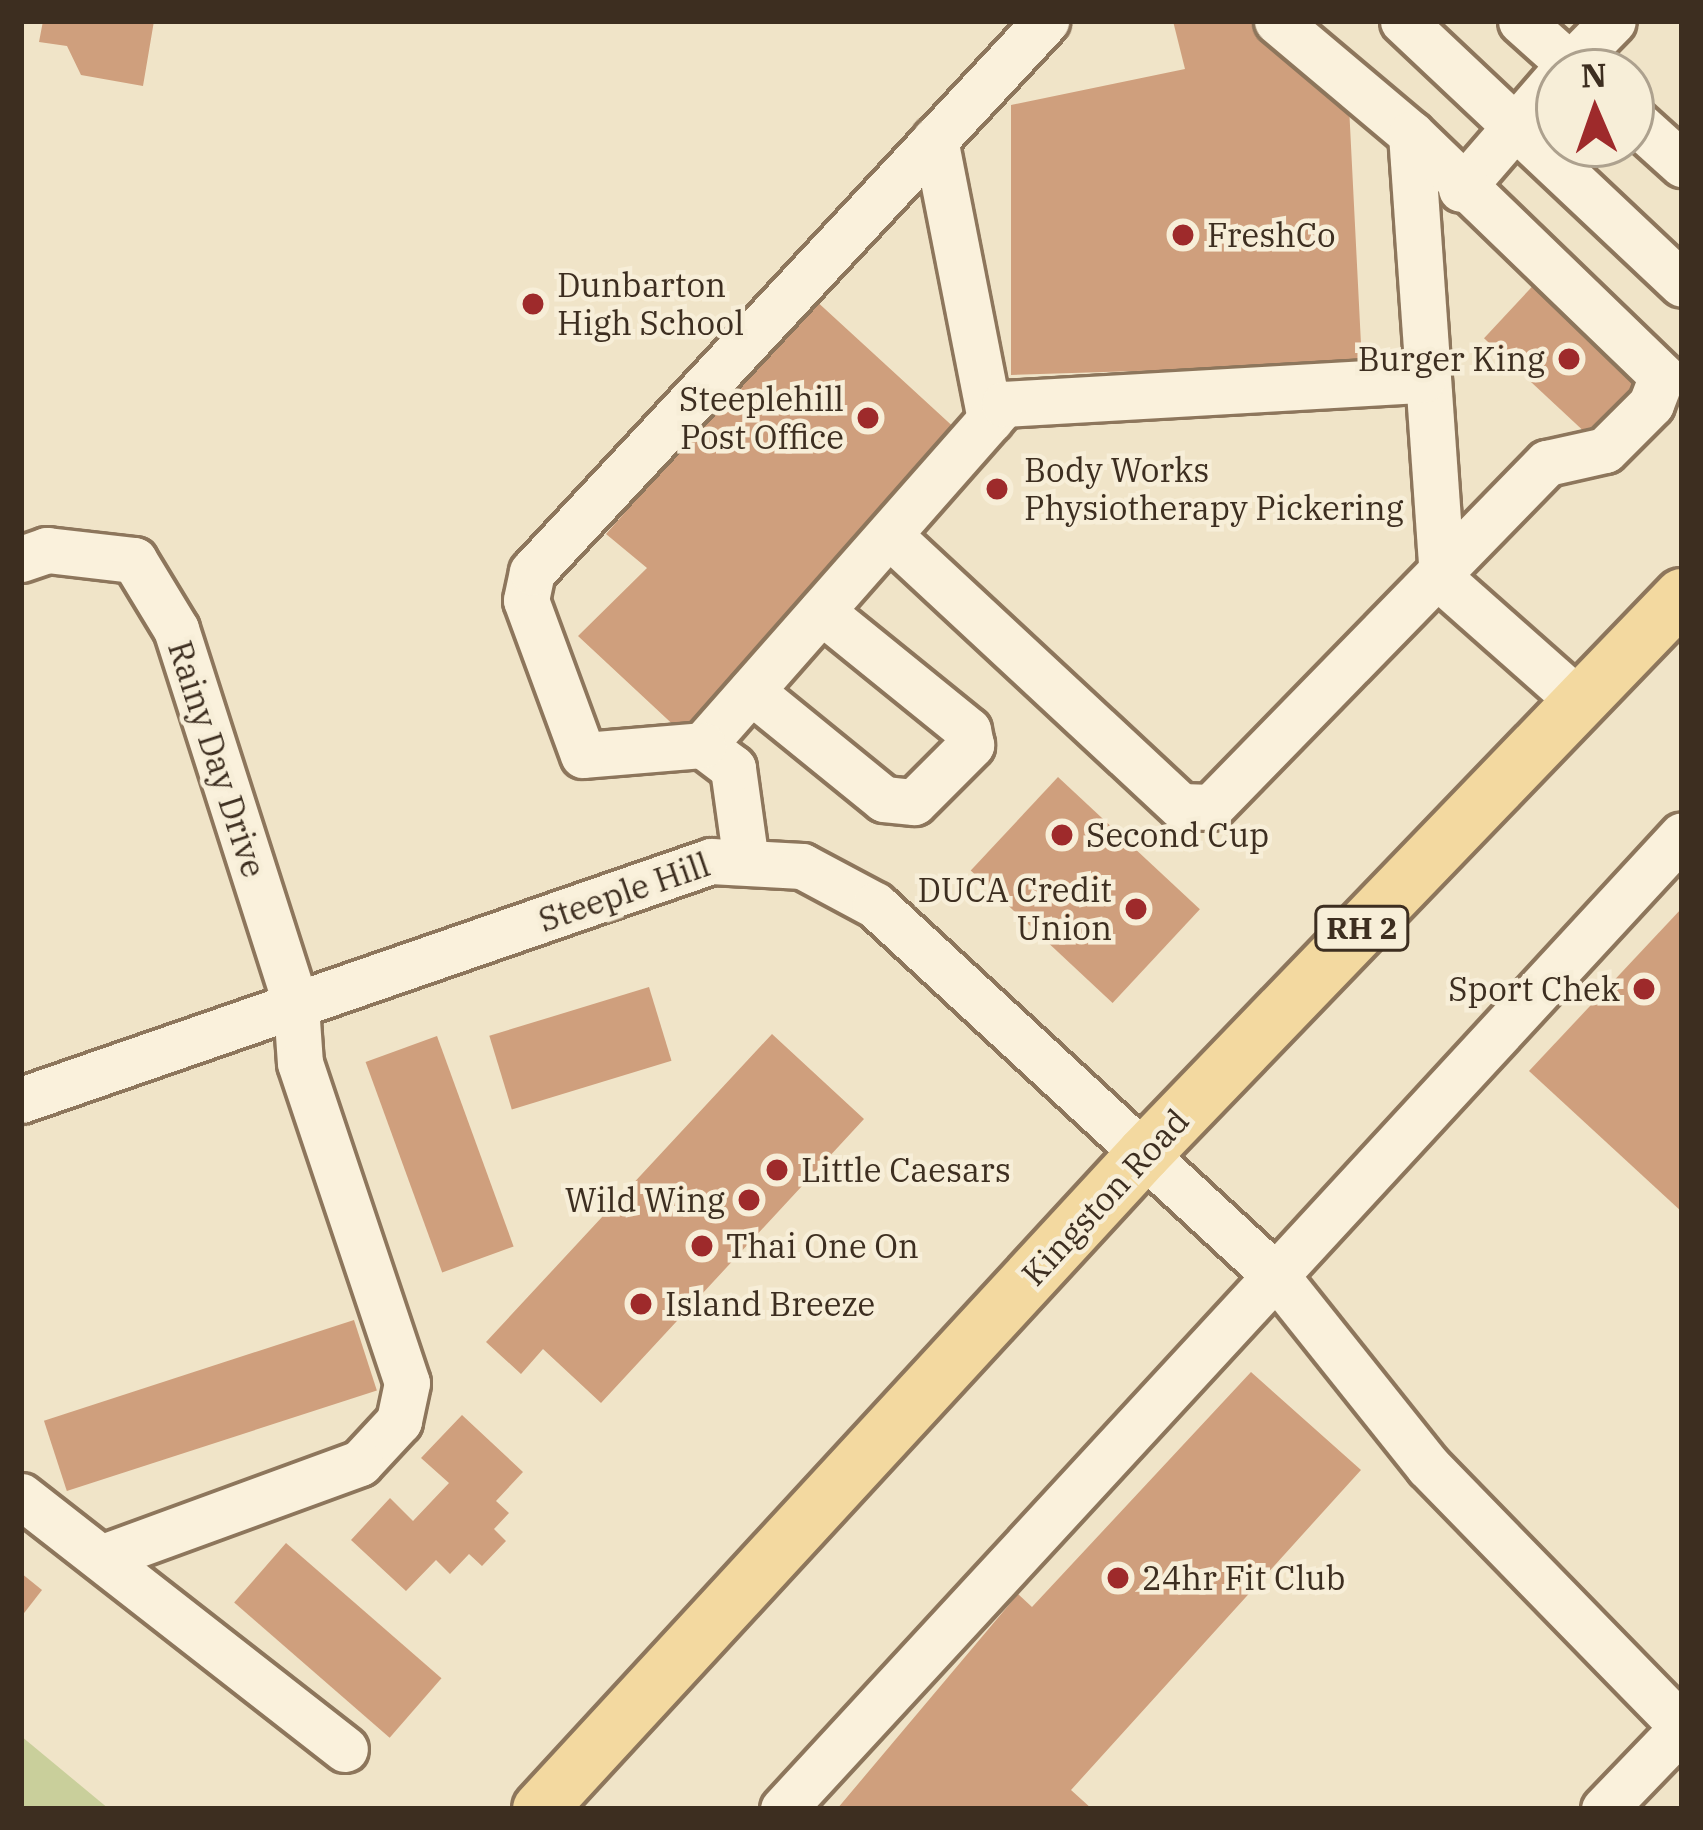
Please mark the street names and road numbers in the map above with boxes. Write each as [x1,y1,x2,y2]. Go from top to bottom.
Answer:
street label: Rainy Day Drive [160,636,274,882]
street label: Steeple Hill [533,844,715,940]
road number: RH 2 [1314,904,1410,952]
street label: Kingston Road [1013,1101,1197,1293]

